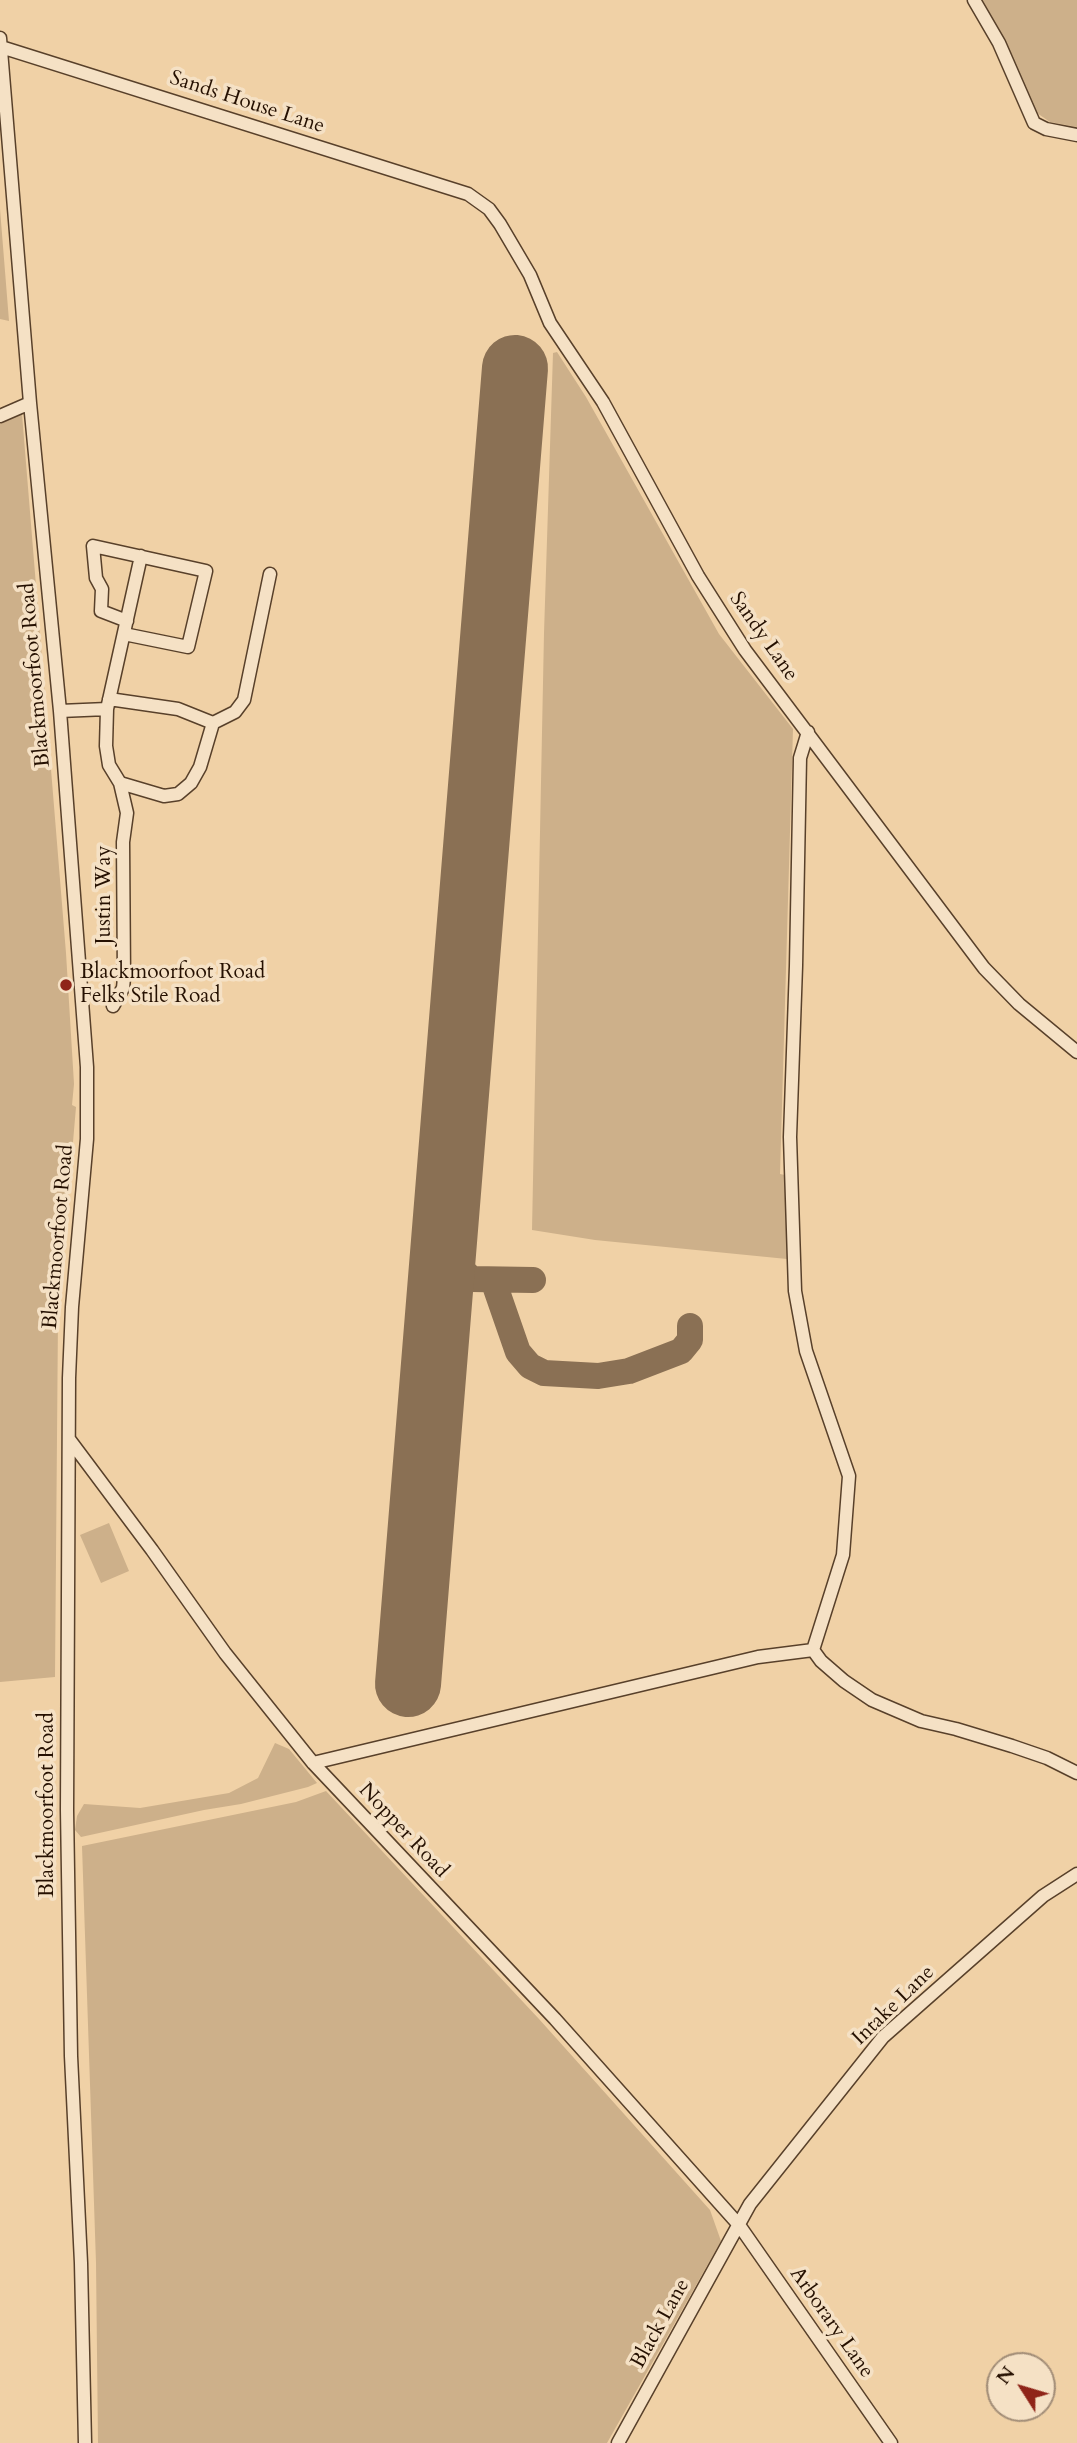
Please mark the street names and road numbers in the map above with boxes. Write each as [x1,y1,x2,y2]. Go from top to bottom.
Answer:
street label: Sands House Lane [166,66,328,140]
street label: Blackmoorfoot Road [15,582,57,768]
street label: Sandy Lane [723,588,803,686]
street label: Justin Way [92,845,118,945]
street label: Blackmoorfoot Road [38,1144,80,1330]
street label: Blackmoorfoot Road [35,1712,61,1898]
street label: Nopper Road [353,1778,453,1884]
street label: Intake Lane [848,1961,940,2051]
street label: Arborary Lane [784,2263,878,2383]
street label: Black Lane [626,2275,696,2373]

